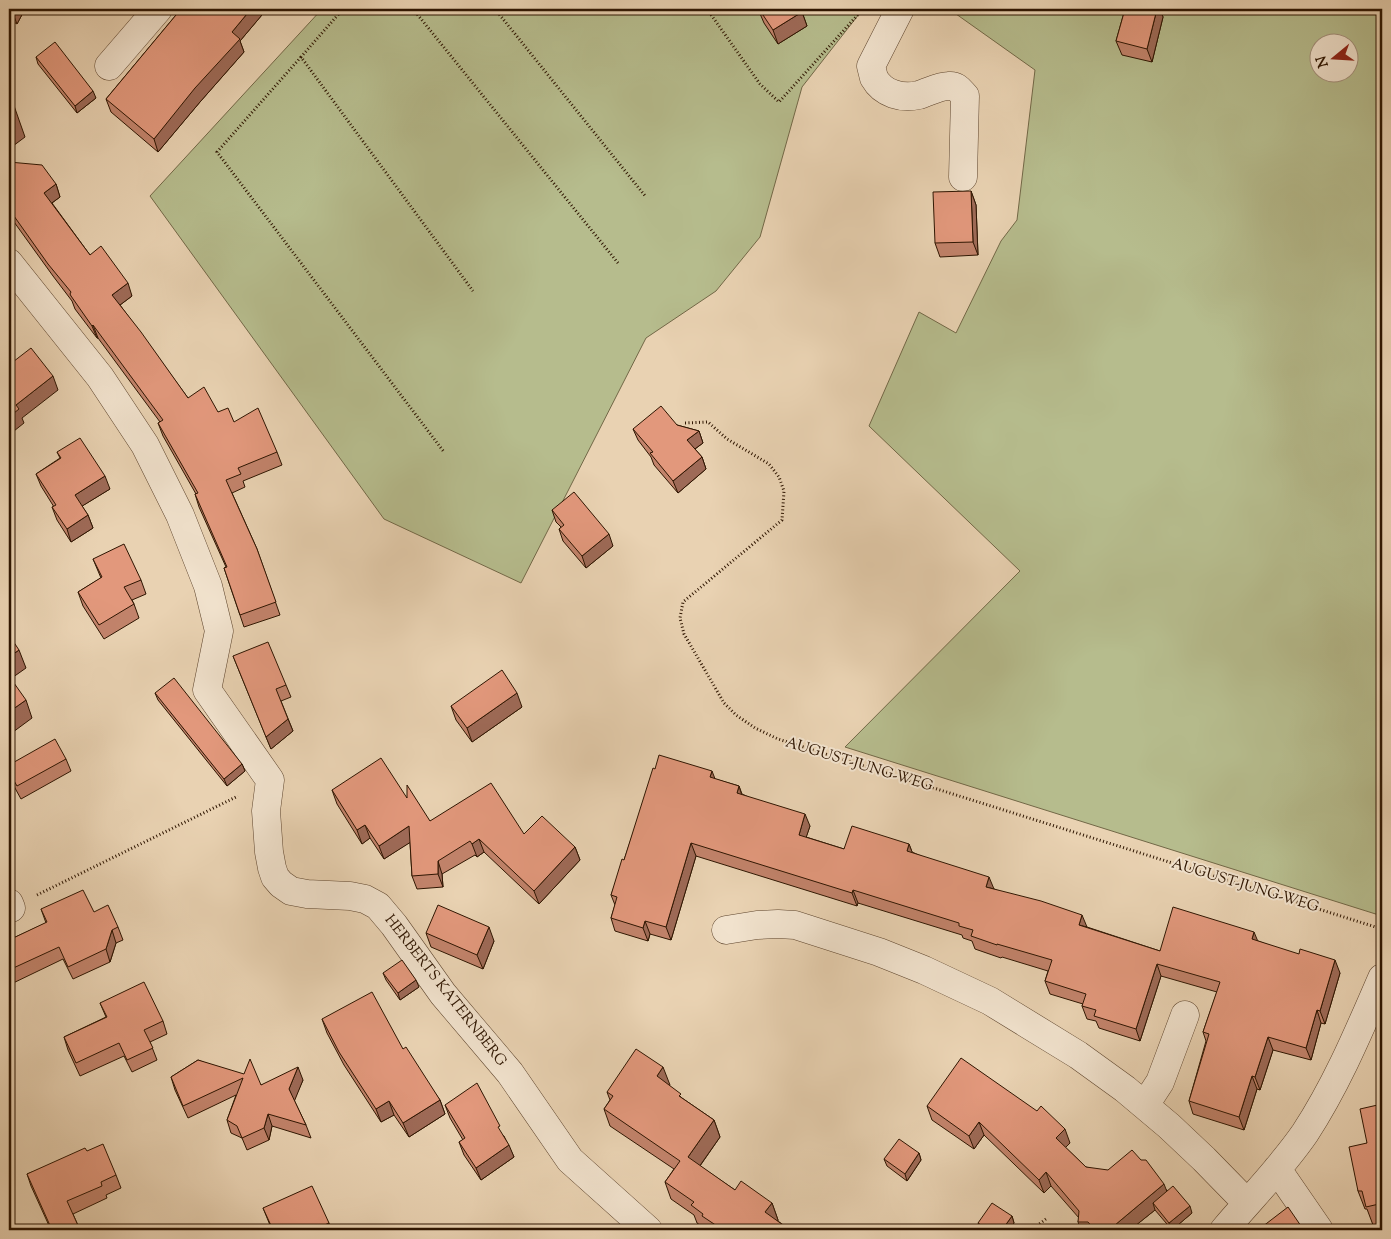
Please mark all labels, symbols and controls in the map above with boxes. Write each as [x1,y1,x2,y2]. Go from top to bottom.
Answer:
north arrow [1308,32,1358,82]
text: N [1312,53,1335,70]
street label: AUGUST-JUNG-WEG [783,733,935,797]
street label: AUGUST-JUNG-WEG [1169,854,1321,918]
street label: HERBERTS KATERNBERG [379,911,511,1071]

